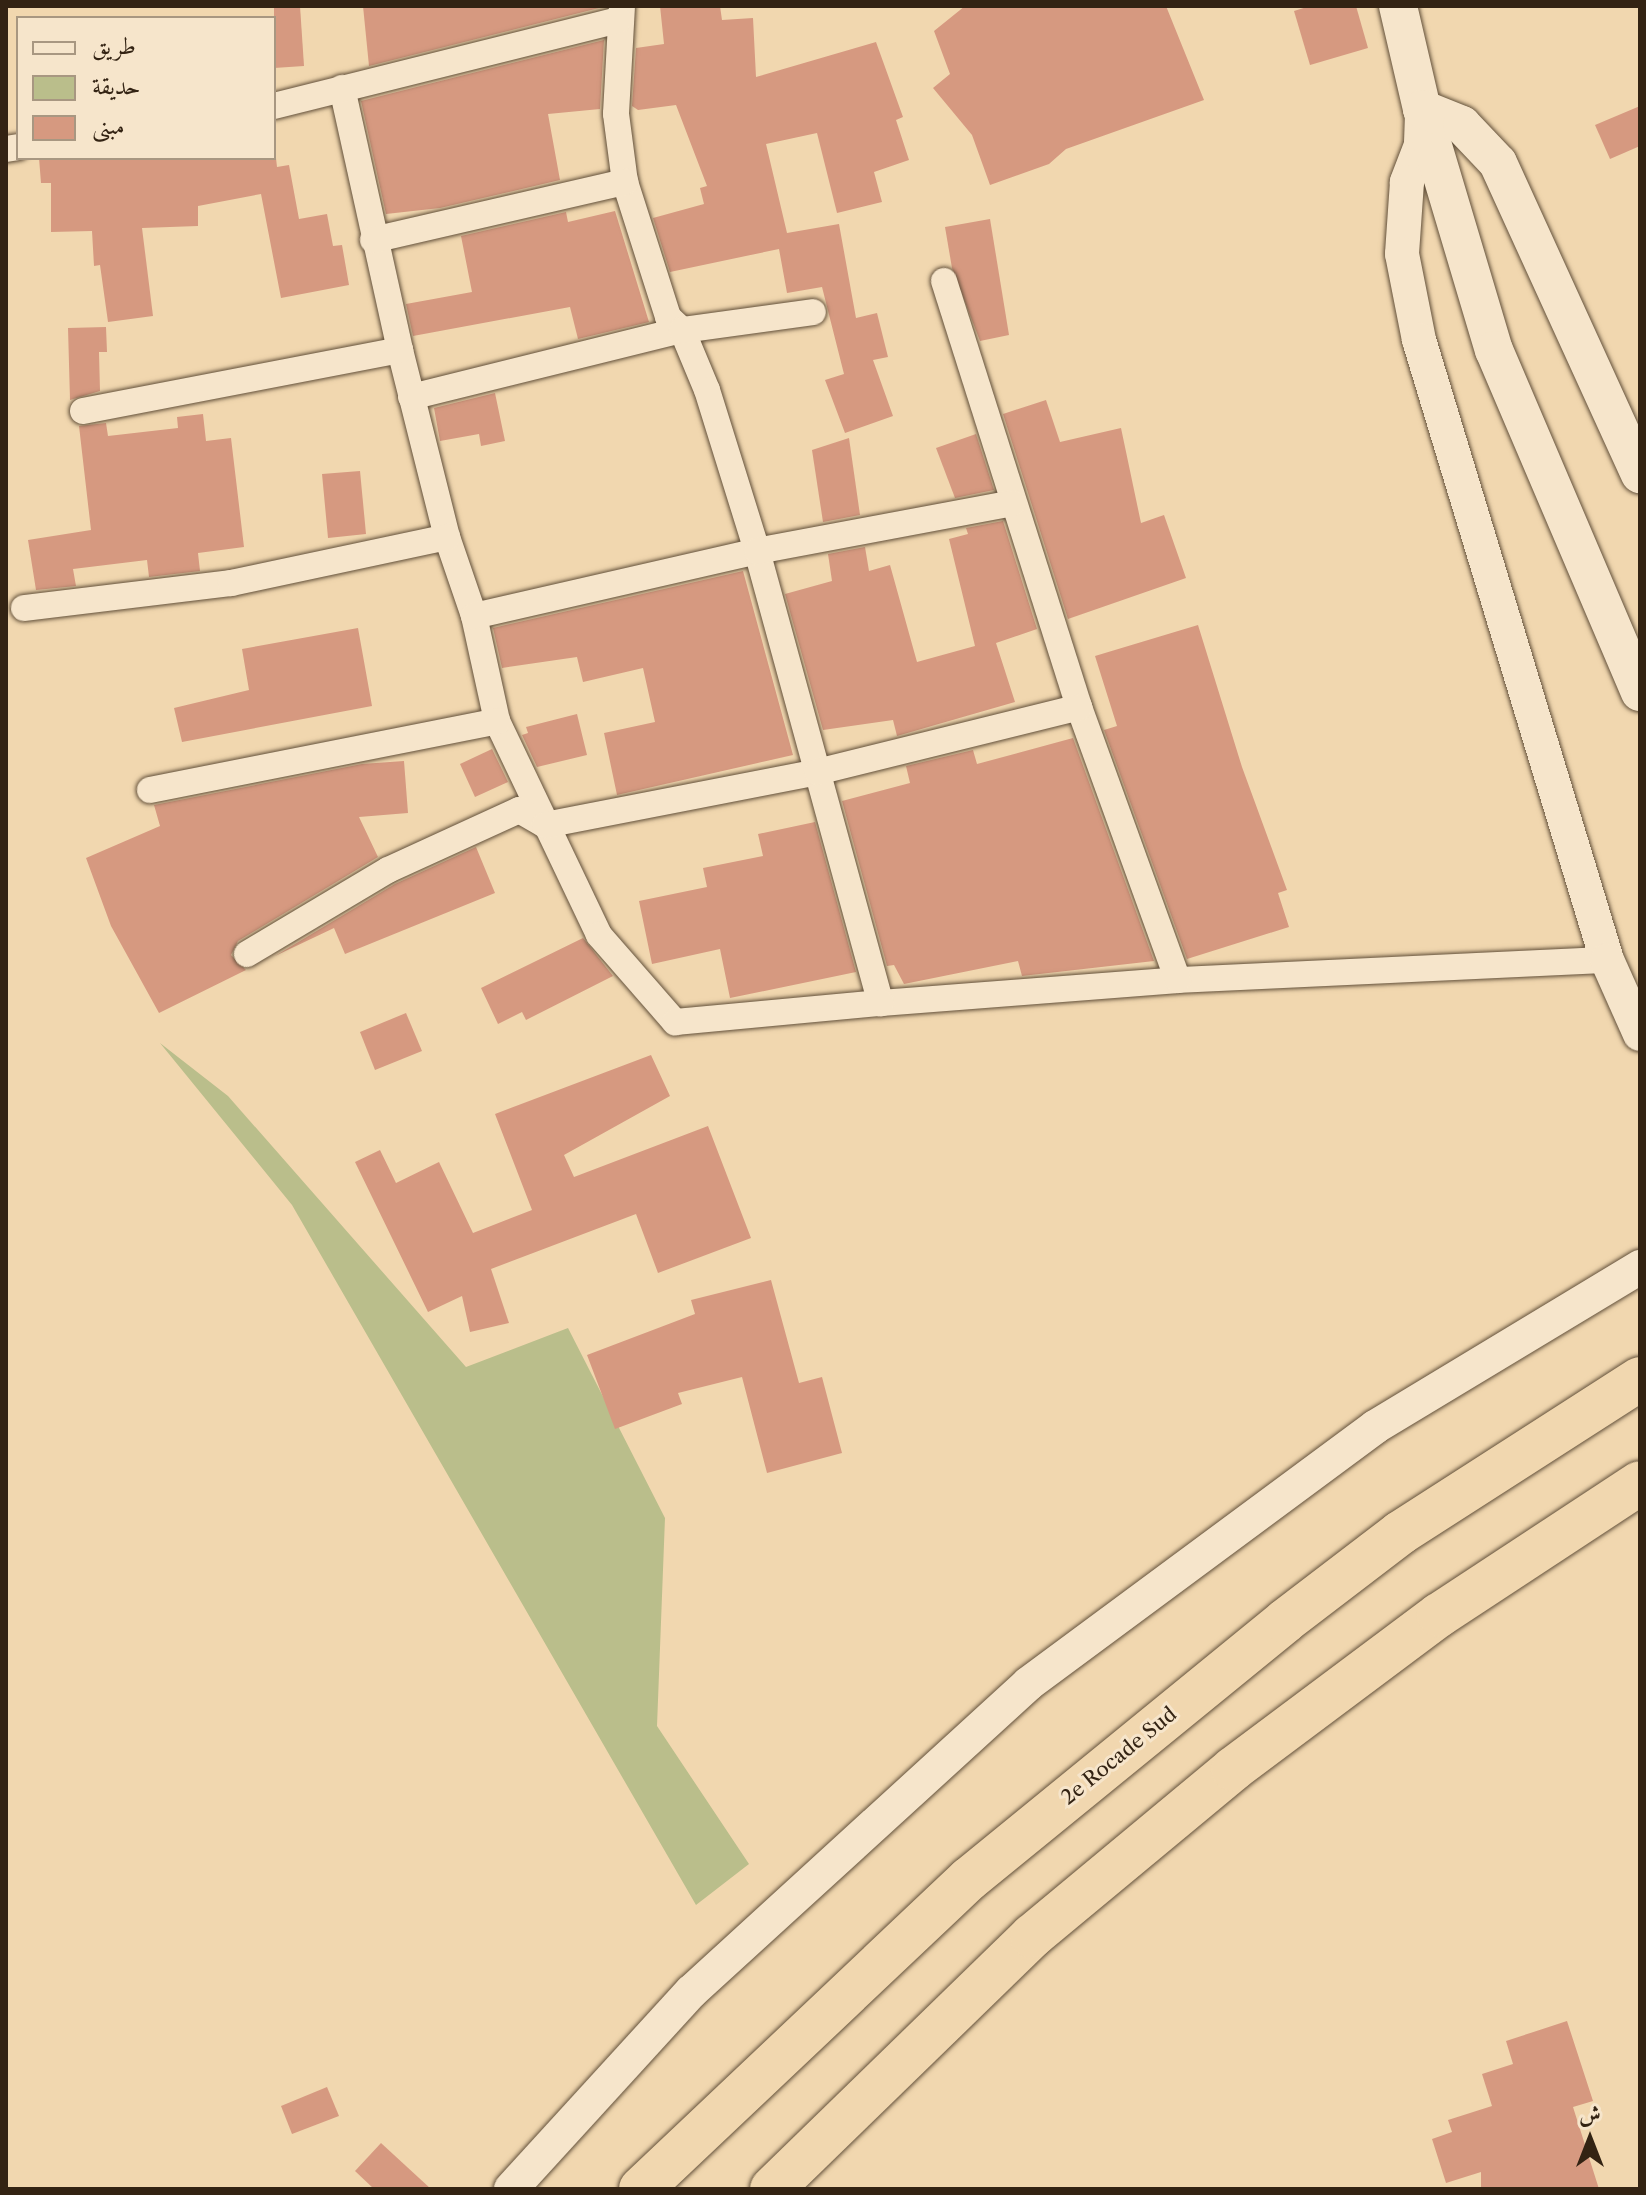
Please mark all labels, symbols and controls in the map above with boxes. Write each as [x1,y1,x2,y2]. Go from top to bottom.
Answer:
legend [16,16,276,160]
text: طريق [92,31,136,60]
text: حديقة [92,71,141,100]
text: مبنى [92,111,125,140]
street label: 2e Rocade Sud [1057,1702,1181,1810]
north arrow [1550,2099,1630,2179]
text: ش [1579,2101,1601,2128]

